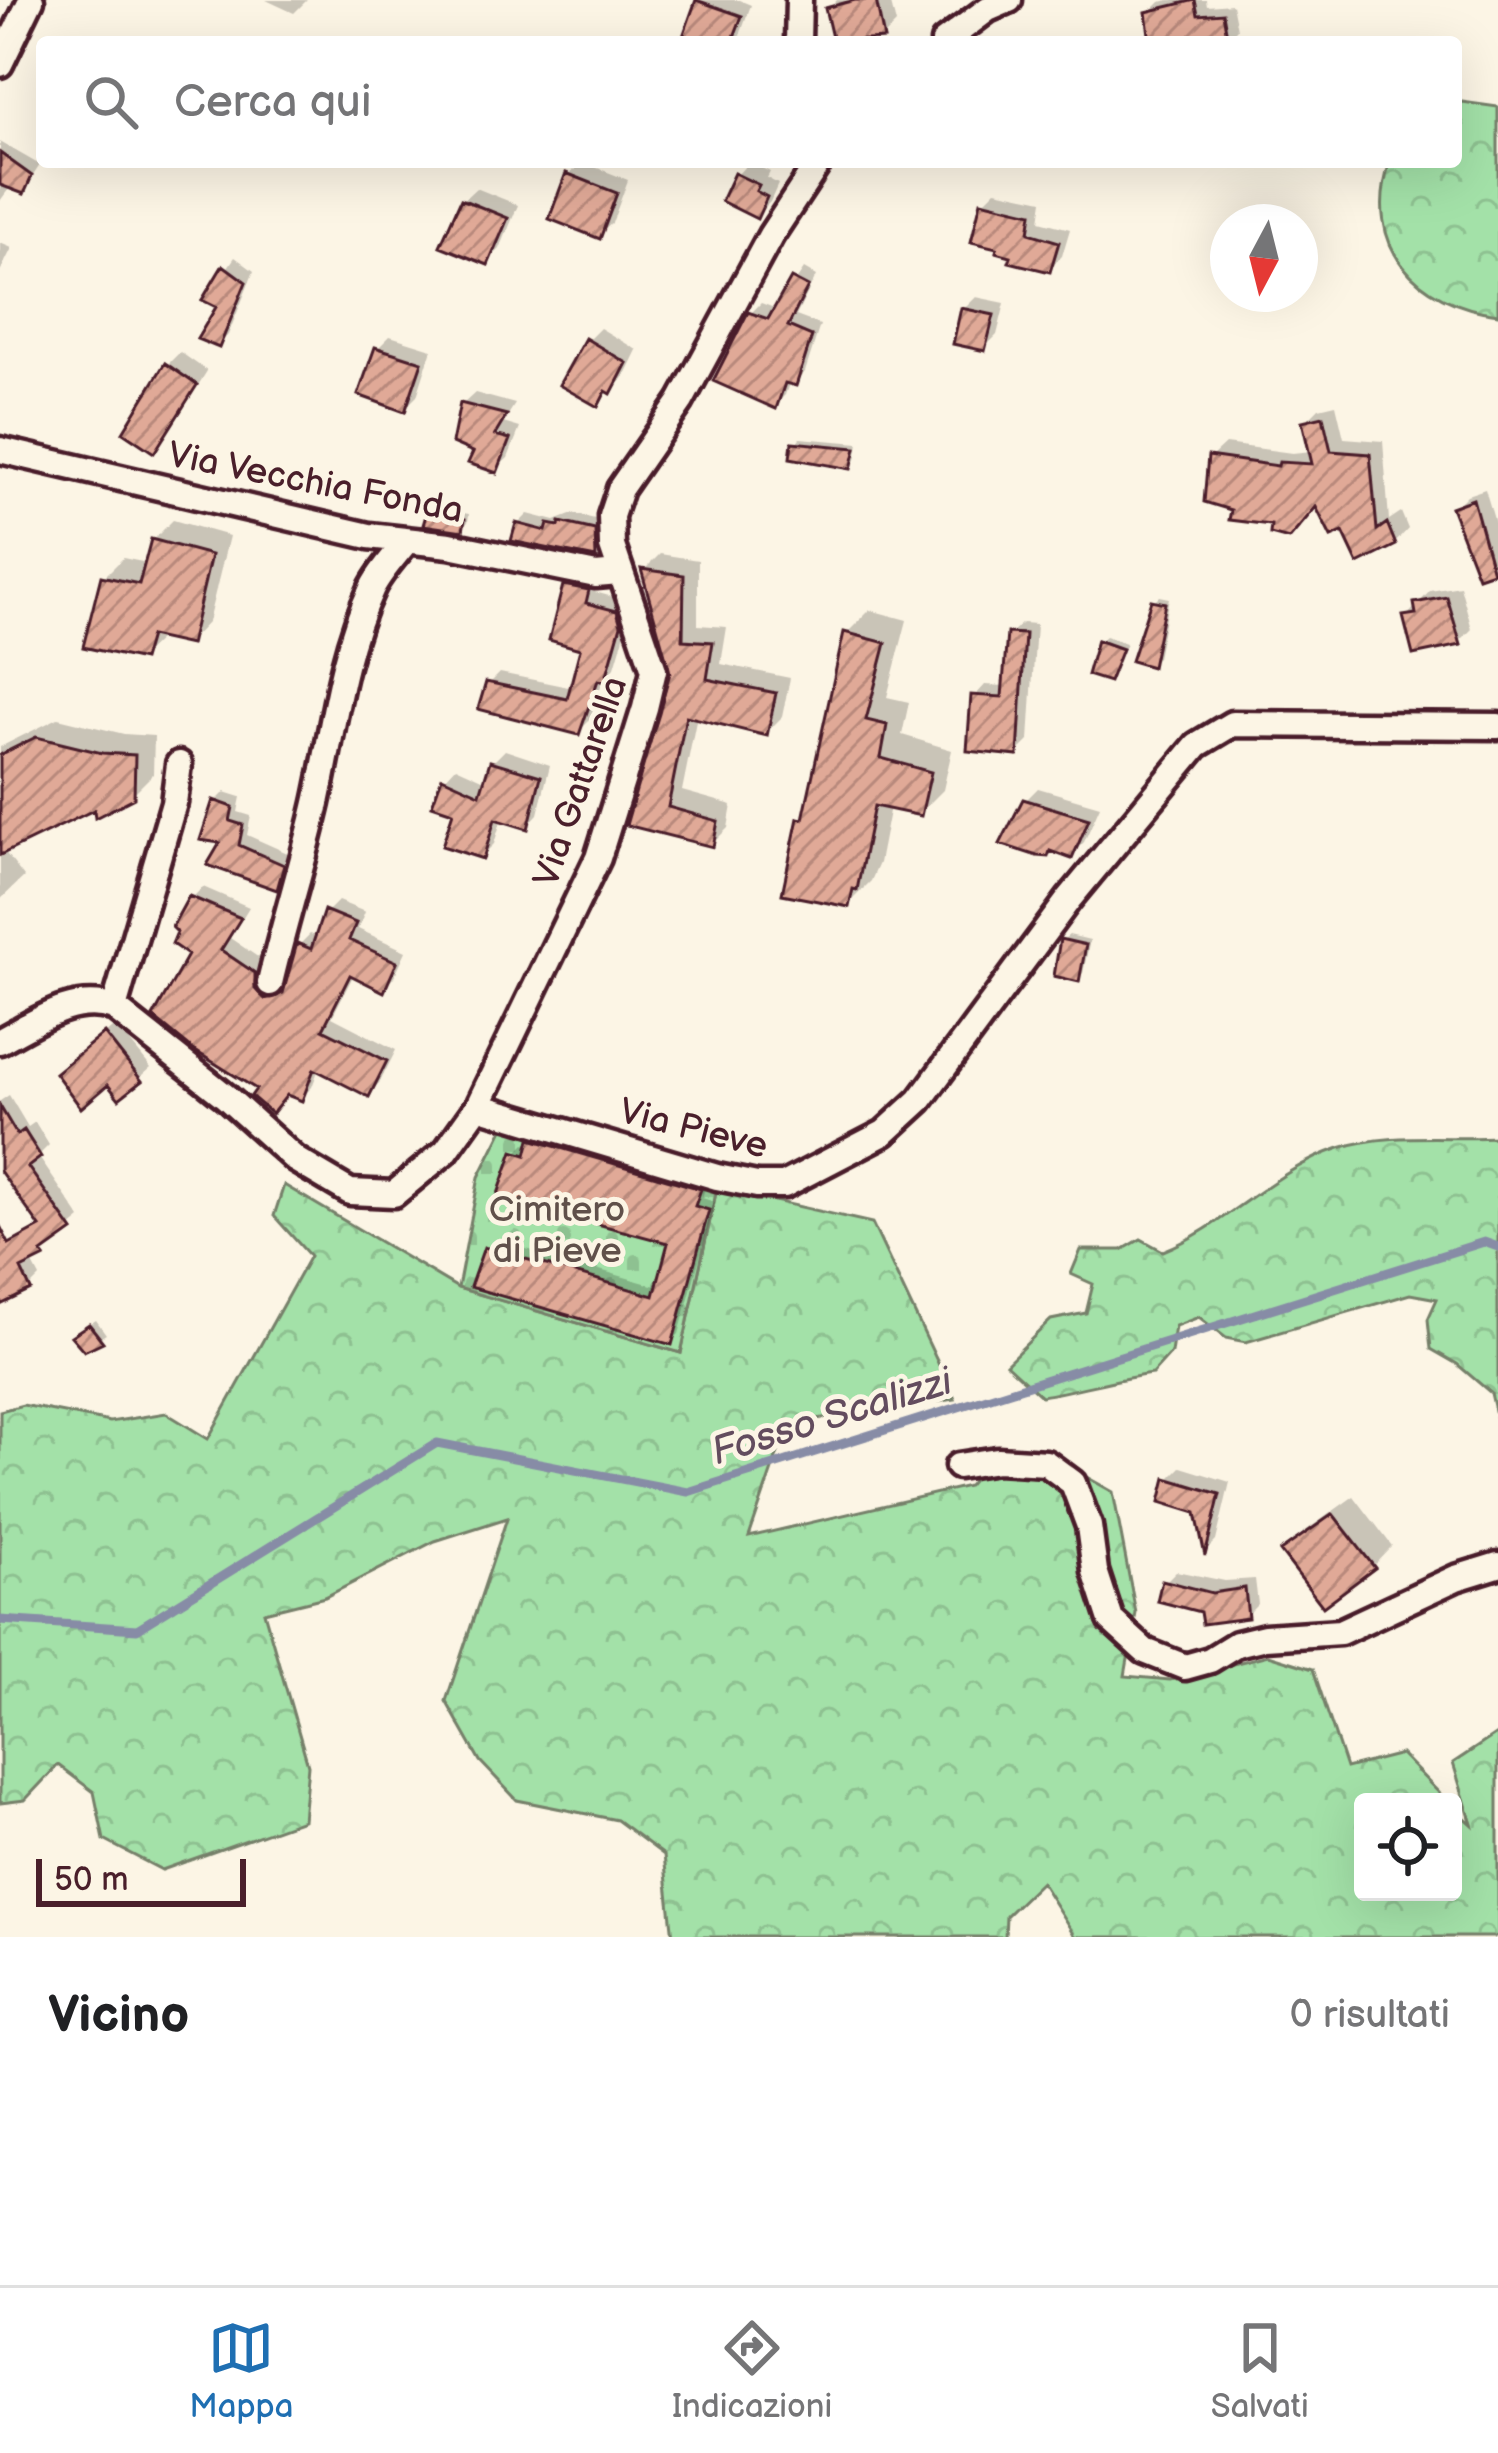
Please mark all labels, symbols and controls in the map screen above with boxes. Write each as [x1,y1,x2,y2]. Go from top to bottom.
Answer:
search box [36,36,1462,168]
icon: search [78,69,144,135]
text: Cerca qui [174,75,371,130]
north arrow [1210,204,1318,312]
street label: Via Vecchia Fonda [164,434,467,533]
street label: Via Gattarella [525,671,637,893]
street label: Via Pieve [615,1090,772,1169]
park label: Cimitero di Pieve [489,1189,625,1273]
water label: Fosso Scalizzi [706,1358,959,1476]
map controls [1354,1793,1462,1901]
button: locate [1354,1793,1462,1901]
scale bar [36,1853,246,1906]
text: 50 m [54,1860,129,1900]
text: Vicino [48,1985,189,2046]
text: 0 risultati [1290,1992,1450,2039]
tab: Mappa [189,2315,293,2427]
tab: Indicazioni [672,2315,832,2427]
tab: Salvati [1211,2315,1309,2427]

